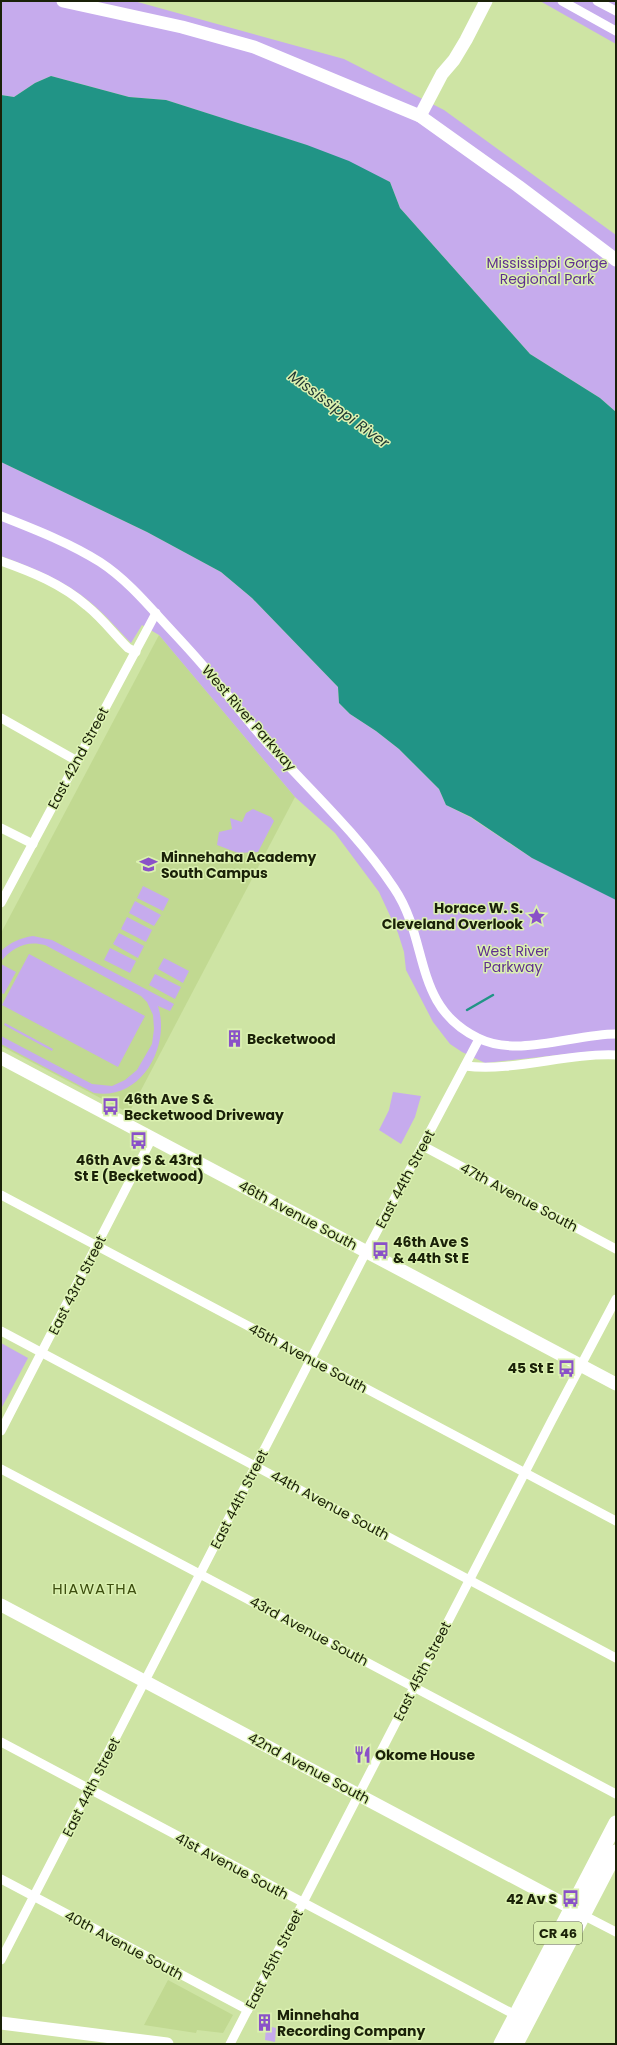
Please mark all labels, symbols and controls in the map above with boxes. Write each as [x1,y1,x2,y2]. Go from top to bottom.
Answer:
park label: Mississippi Gorge Regional Park [487,253,608,289]
water label: Mississippi River [284,365,394,453]
street label: West River Parkway [197,661,301,776]
street label: East 42nd Street [43,704,113,812]
place label: Minnehaha Academy South Campus [161,847,317,883]
school or university icon: Minnehaha Academy South Campus [138,855,158,875]
place label: Horace W. S. Cleveland Overlook [382,898,523,934]
place icon: Horace W. S. Cleveland Overlook [526,906,546,926]
park label: West River Parkway [477,941,549,977]
building icon: Becketwood [224,1029,244,1049]
place label: Becketwood [247,1029,336,1049]
place label: 46th Ave S & Becketwood Driveway [124,1089,284,1125]
bus stop icon: 46th Ave S & Becketwood Driveway [101,1097,121,1117]
street label: East 44th Street [371,1126,439,1232]
bus stop icon: 46th Ave S & 43rd St E (Becketwood) [129,1130,149,1150]
place label: 46th Ave S & 43rd St E (Becketwood) [74,1150,204,1186]
street label: 47th Avenue South [457,1157,581,1237]
street label: 46th Avenue South [235,1175,361,1255]
street label: East 43rd Street [43,1232,111,1338]
place label: 46th Ave S & 44th St E [393,1232,469,1268]
bus stop icon: 46th Ave S & 44th St E [370,1240,390,1260]
street label: 45th Avenue South [245,1318,371,1398]
place label: 45 St E [508,1358,554,1378]
bus stop icon: 45 St E [557,1358,577,1378]
street label: East 44th Street [205,1446,273,1552]
street label: 44th Avenue South [267,1465,393,1545]
district label: HIAWATHA [52,1578,138,1599]
street label: 43rd Avenue South [246,1591,372,1671]
street label: East 45th Street [388,1618,456,1724]
street label: 42nd Avenue South [244,1727,374,1809]
street label: East 44th Street [57,1734,125,1840]
restaurant icon: Okome House [352,1745,372,1765]
place label: Okome House [375,1745,475,1765]
street label: 41st Avenue South [172,1828,292,1904]
place label: 42 Av S [506,1889,557,1909]
bus stop icon: 42 Av S [560,1889,580,1909]
street label: 40th Avenue South [61,1905,187,1985]
street label: East 45th Street [240,1906,308,2012]
road number: CR 46 [534,1922,582,1944]
place label: Minnehaha Recording Company [277,2005,426,2041]
building icon: Minnehaha Recording Company [254,2013,274,2033]

